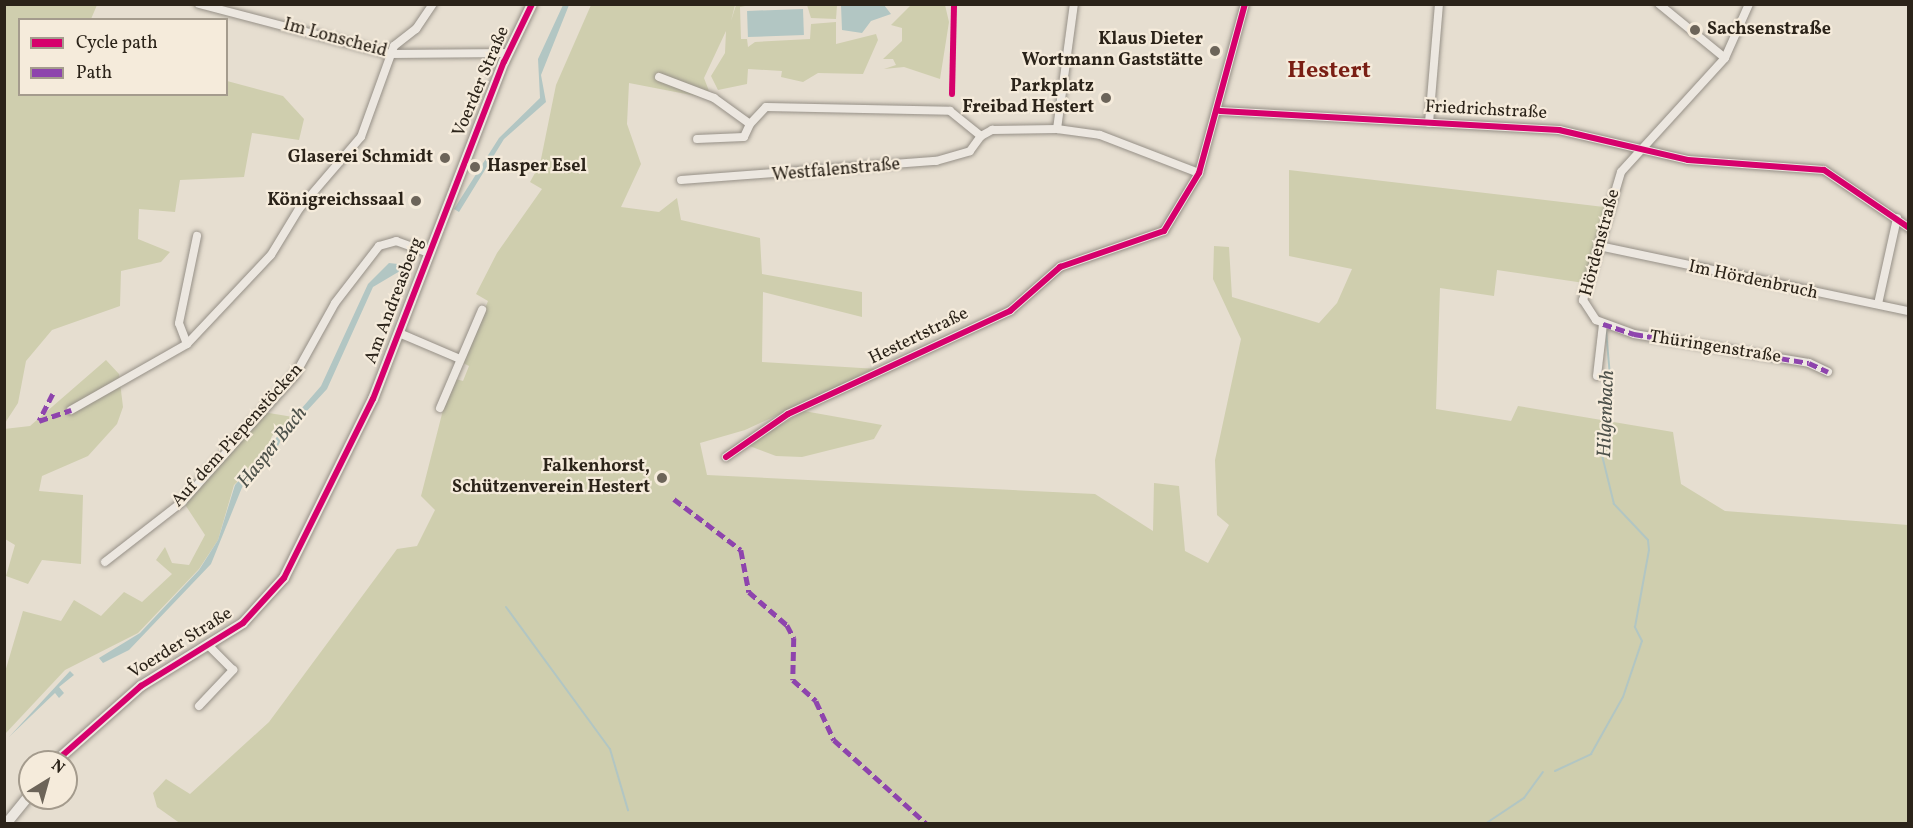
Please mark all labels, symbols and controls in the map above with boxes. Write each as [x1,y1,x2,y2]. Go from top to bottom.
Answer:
street label: Im Lonscheid [281,15,389,63]
legend [18,18,228,96]
place label: Sachsenstraße [1707,19,1831,41]
street label: Voerder Straße [449,23,515,141]
marker: Sachsenstraße [1688,23,1702,37]
place label: Klaus Dieter Wortmann Gaststätte [1022,30,1203,72]
text: Cycle path [76,31,158,56]
marker: Klaus Dieter Wortmann Gaststätte [1208,44,1222,58]
district label: Hestert [1287,58,1371,86]
text: Path [76,61,112,86]
place label: Parkplatz Freibad Hestert [962,77,1094,119]
marker: Parkplatz Freibad Hestert [1099,91,1113,105]
street label: Friedrichstraße [1424,97,1548,125]
place label: Glaserei Schmidt [288,147,433,169]
marker: Glaserei Schmidt [438,151,452,165]
street label: Westfalenstraße [771,155,901,187]
place label: Hasper Esel [487,156,587,178]
marker: Hasper Esel [468,160,482,174]
street label: Hördenstraße [1576,187,1626,299]
place label: Königreichssaal [267,190,404,212]
marker: Königreichssaal [409,194,423,208]
street label: Am Andreasberg [361,235,429,367]
street label: Im Hördenbruch [1686,257,1820,305]
street label: Hestertstraße [866,304,972,370]
street label: Thüringenstraße [1648,327,1782,369]
street label: Auf dem Piepenstöcken [168,360,308,512]
water label: Hilgenbach [1593,370,1621,458]
water label: Hasper Bach [233,402,313,494]
place label: Falkenhorst, Schützenverein Hestert [452,457,650,500]
marker: Falkenhorst, Schützenverein Hestert [655,471,669,485]
street label: Voerder Straße [125,604,237,684]
north arrow [18,750,78,810]
text: N [46,755,69,780]

